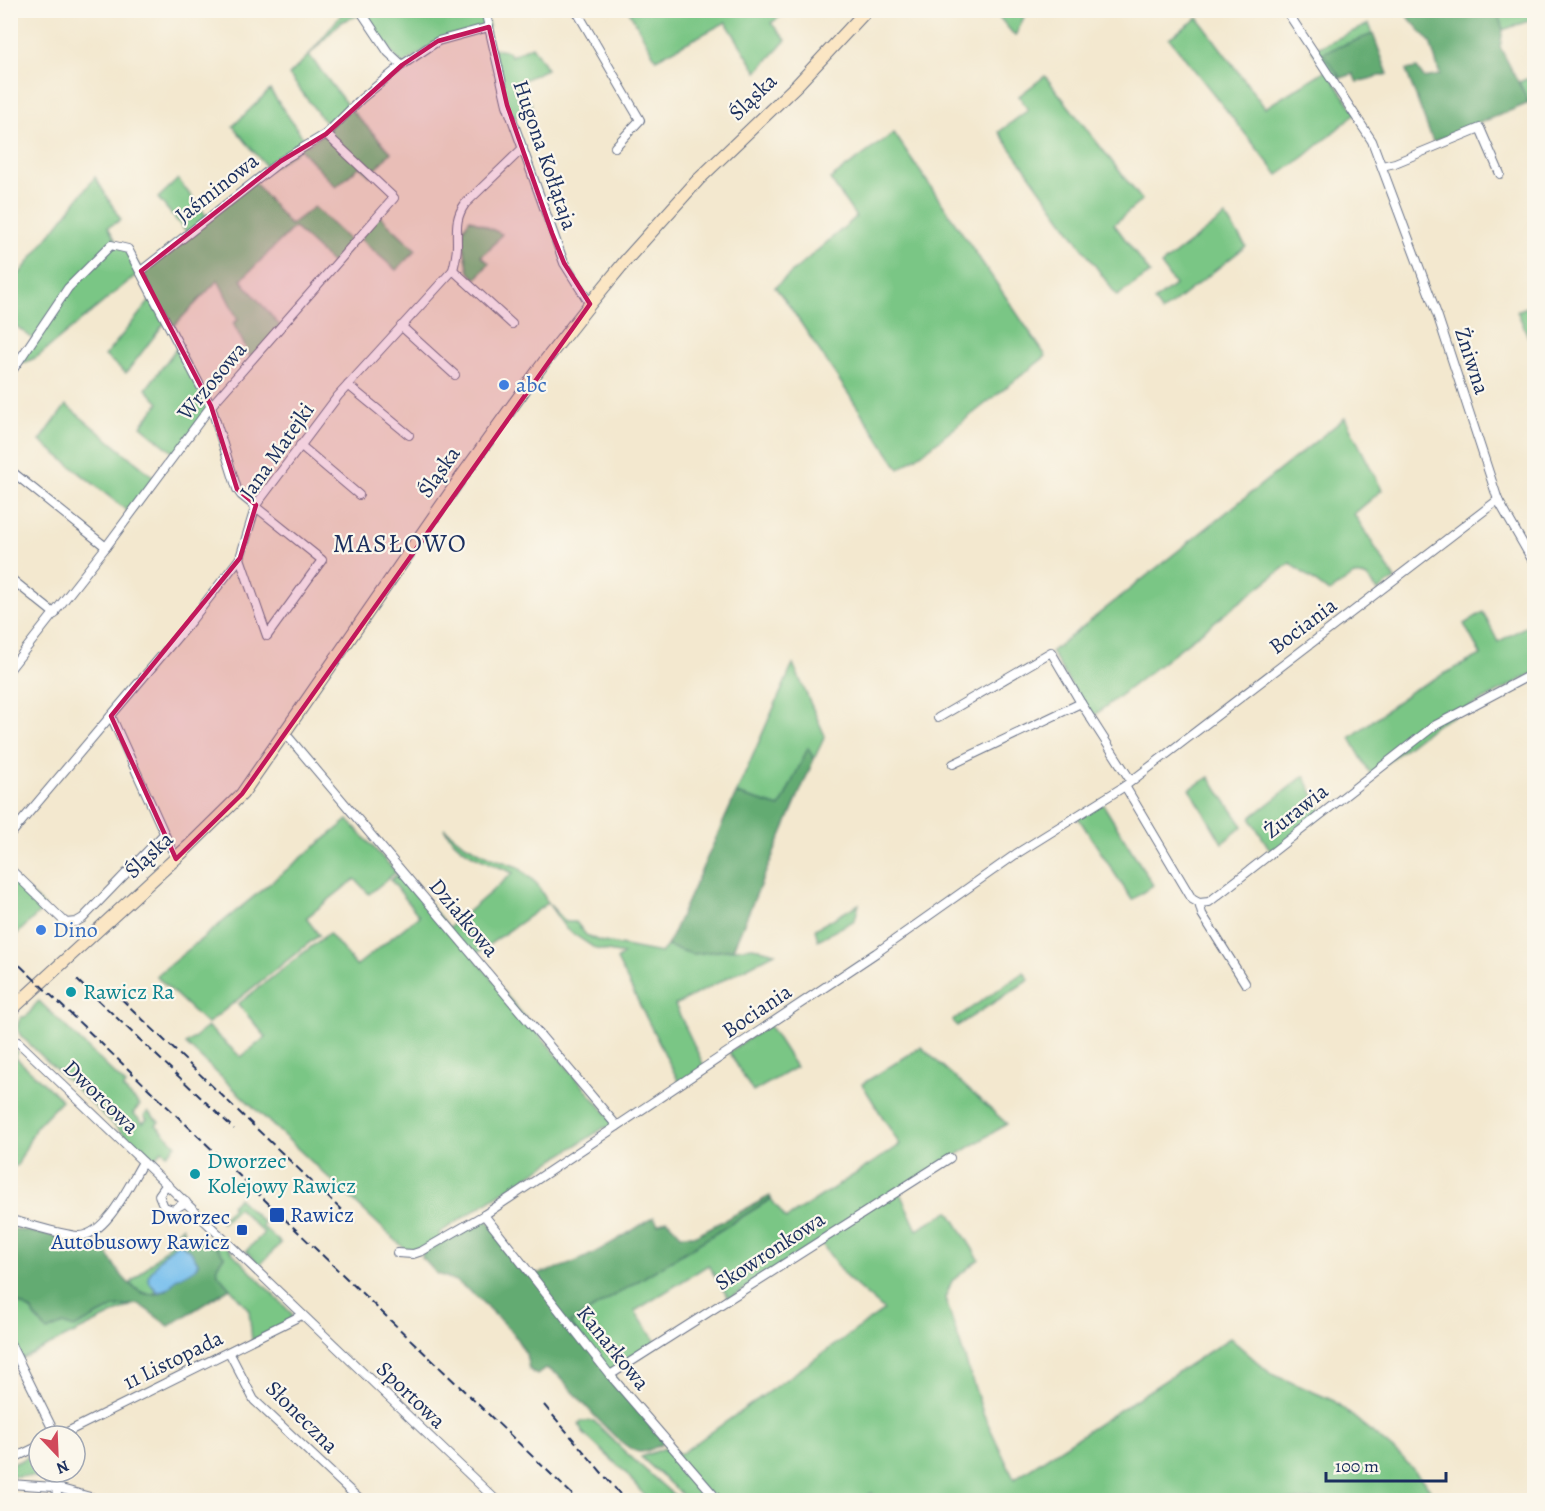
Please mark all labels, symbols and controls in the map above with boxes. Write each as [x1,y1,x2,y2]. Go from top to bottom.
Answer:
street label: Śląska [722,66,784,127]
street label: Hugona Kołłątaja [505,76,585,235]
street label: Jaśminowa [169,145,266,230]
street label: Żniwna [1447,324,1497,399]
street label: Wrzosowa [170,335,254,427]
place label: abc [516,370,547,400]
marker: abc [497,378,511,392]
street label: Jana Matejki [233,397,321,505]
street label: Śląska [410,440,468,504]
district label: MASŁOWO [333,526,467,561]
street label: Bociania [1263,590,1344,662]
street label: Żurawia [1258,776,1335,846]
street label: Śląska [118,824,180,885]
street label: Działkowa [422,872,506,964]
place label: Dino [53,915,98,945]
marker: Dino [34,923,48,937]
street label: Bociania [716,976,798,1045]
place label: Rawicz Ra [83,977,175,1007]
marker: Rawicz Ra [64,985,78,999]
street label: Dworcowa [56,1053,146,1141]
place label: Dworzec Kolejowy Rawicz [207,1146,356,1201]
marker: Dworzec Kolejowy Rawicz [188,1167,202,1181]
place label: Rawicz [290,1200,354,1230]
place label: Dworzec Autobusowy Rawicz [50,1202,230,1257]
street label: Skowronkowa [709,1204,832,1298]
marker: Rawicz [268,1206,286,1224]
marker: Dworzec Autobusowy Rawicz [235,1223,249,1237]
street label: Kanarkowa [570,1299,657,1397]
street label: 11 Listopada [118,1323,229,1397]
street label: Sportowa [370,1354,453,1436]
street label: Słoneczna [259,1374,346,1461]
north arrow [27,1424,87,1484]
scale bar [1326,1445,1446,1483]
text: N [52,1454,72,1479]
text: 100 m [1335,1454,1379,1478]

